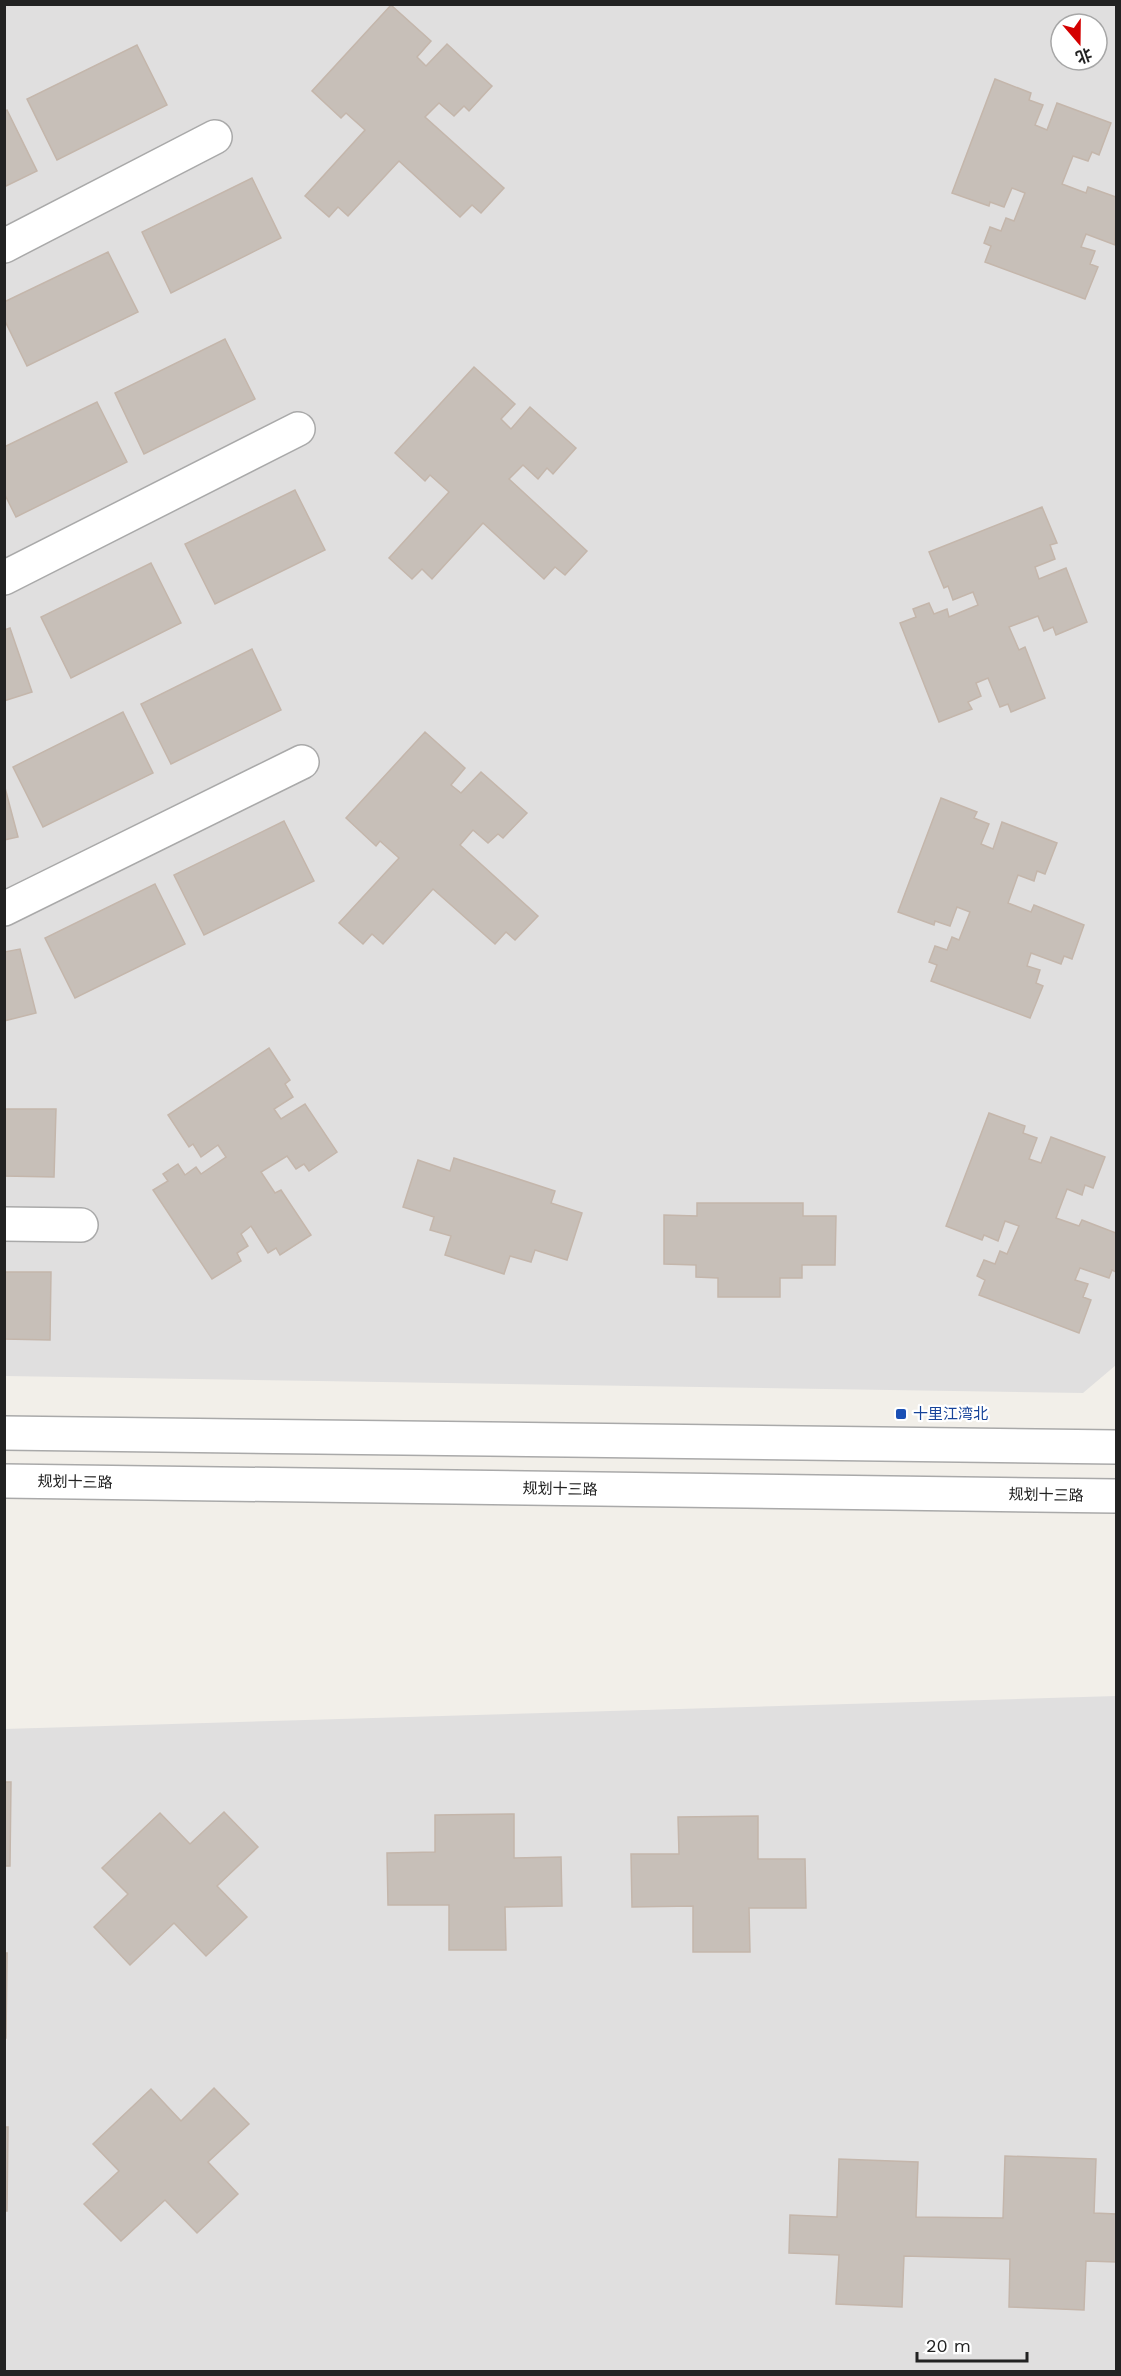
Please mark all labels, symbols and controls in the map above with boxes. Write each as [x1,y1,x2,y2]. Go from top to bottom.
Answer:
north arrow [1049,12,1109,72]
text: 北 [1073,44,1095,67]
place label: 十里江湾北 [913,1405,988,1423]
marker: 十里江湾北 [894,1407,908,1421]
street label: 规划十三路 [37,1472,113,1492]
street label: 规划十三路 [522,1479,598,1499]
street label: 规划十三路 [1008,1485,1084,1505]
scale bar [917,2325,1026,2363]
text: 20 m [926,2335,971,2356]

